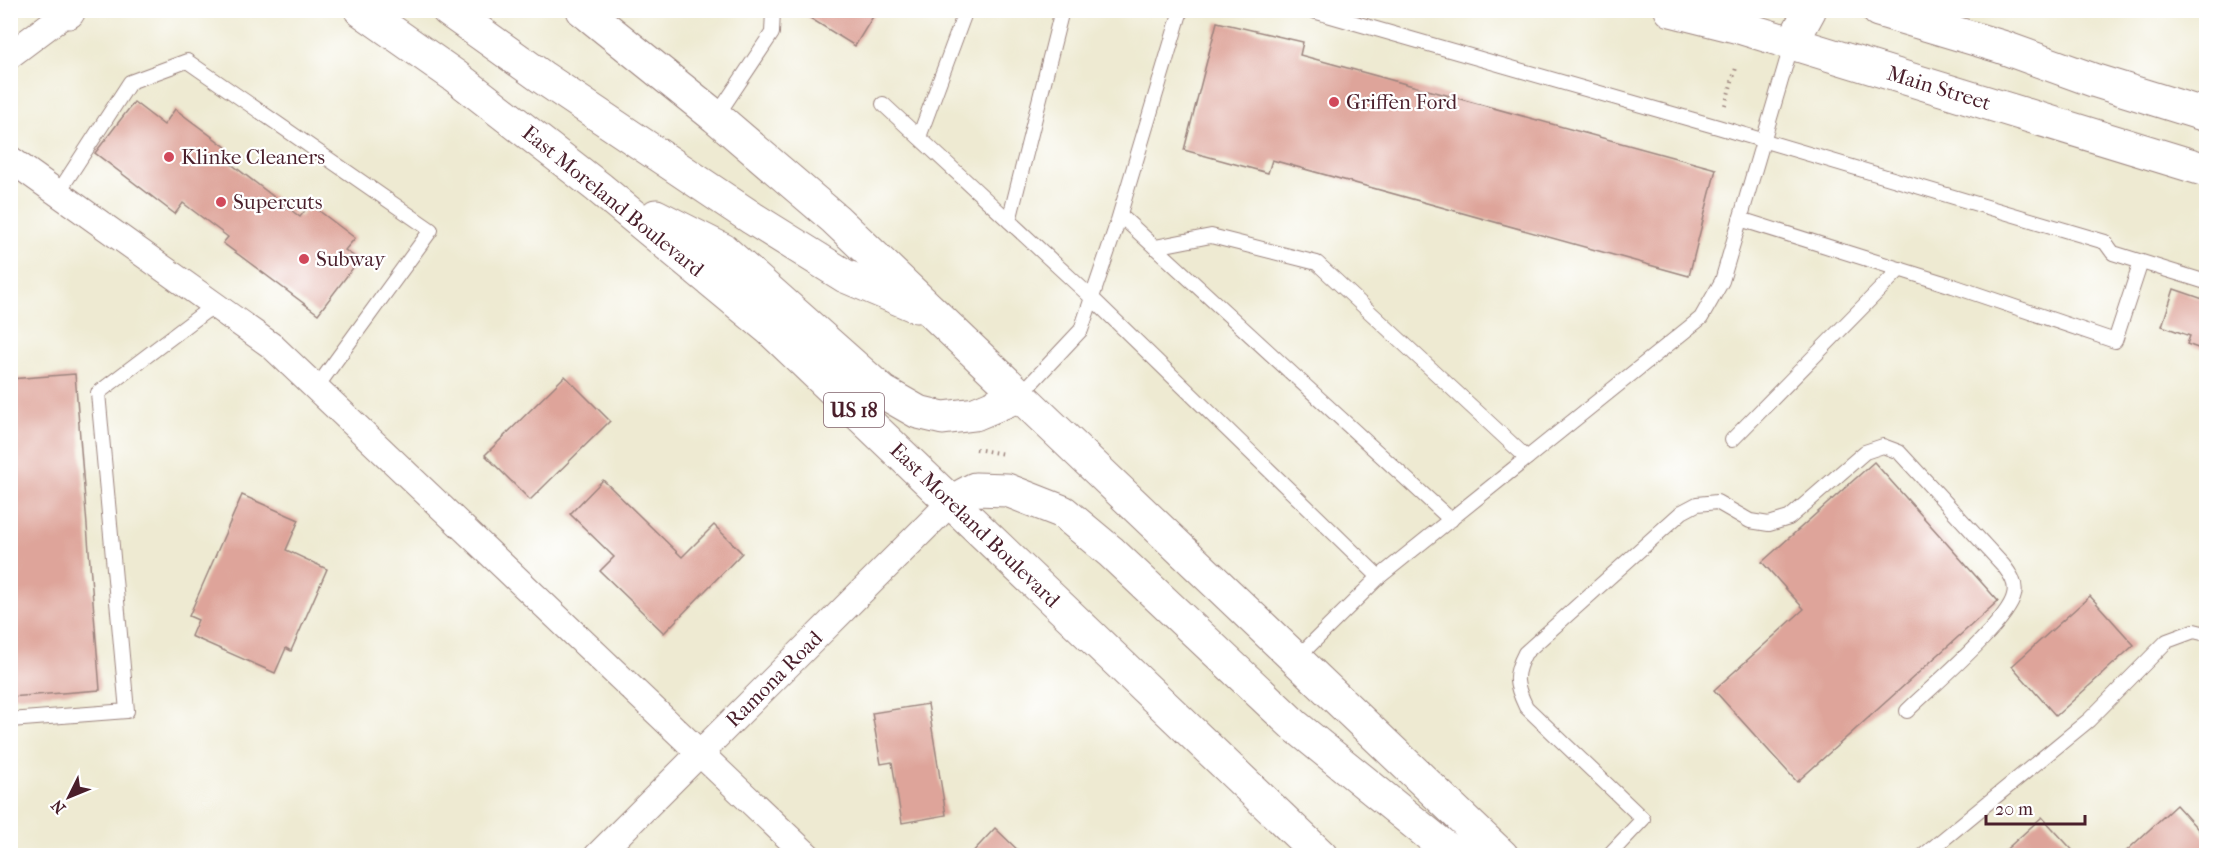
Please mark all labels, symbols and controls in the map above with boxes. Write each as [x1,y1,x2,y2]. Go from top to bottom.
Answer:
street label: Main Street [1884,61,1994,115]
place label: Griffen Ford [1346,90,1458,114]
marker: Griffen Ford [1327,95,1341,109]
street label: East Moreland Boulevard [517,120,709,282]
place label: Klinke Cleaners [181,145,325,169]
marker: Klinke Cleaners [162,150,176,164]
place label: Supercuts [233,190,323,214]
marker: Supercuts [214,195,228,209]
place label: Subway [316,247,386,271]
marker: Subway [297,252,311,266]
road number: US 18 [824,393,884,427]
street label: East Moreland Boulevard [885,438,1065,613]
street label: Ramona Road [721,625,828,732]
north arrow [39,767,99,827]
scale bar [1986,788,2085,826]
text: N [47,795,69,818]
text: 20 m [1995,799,2033,820]

